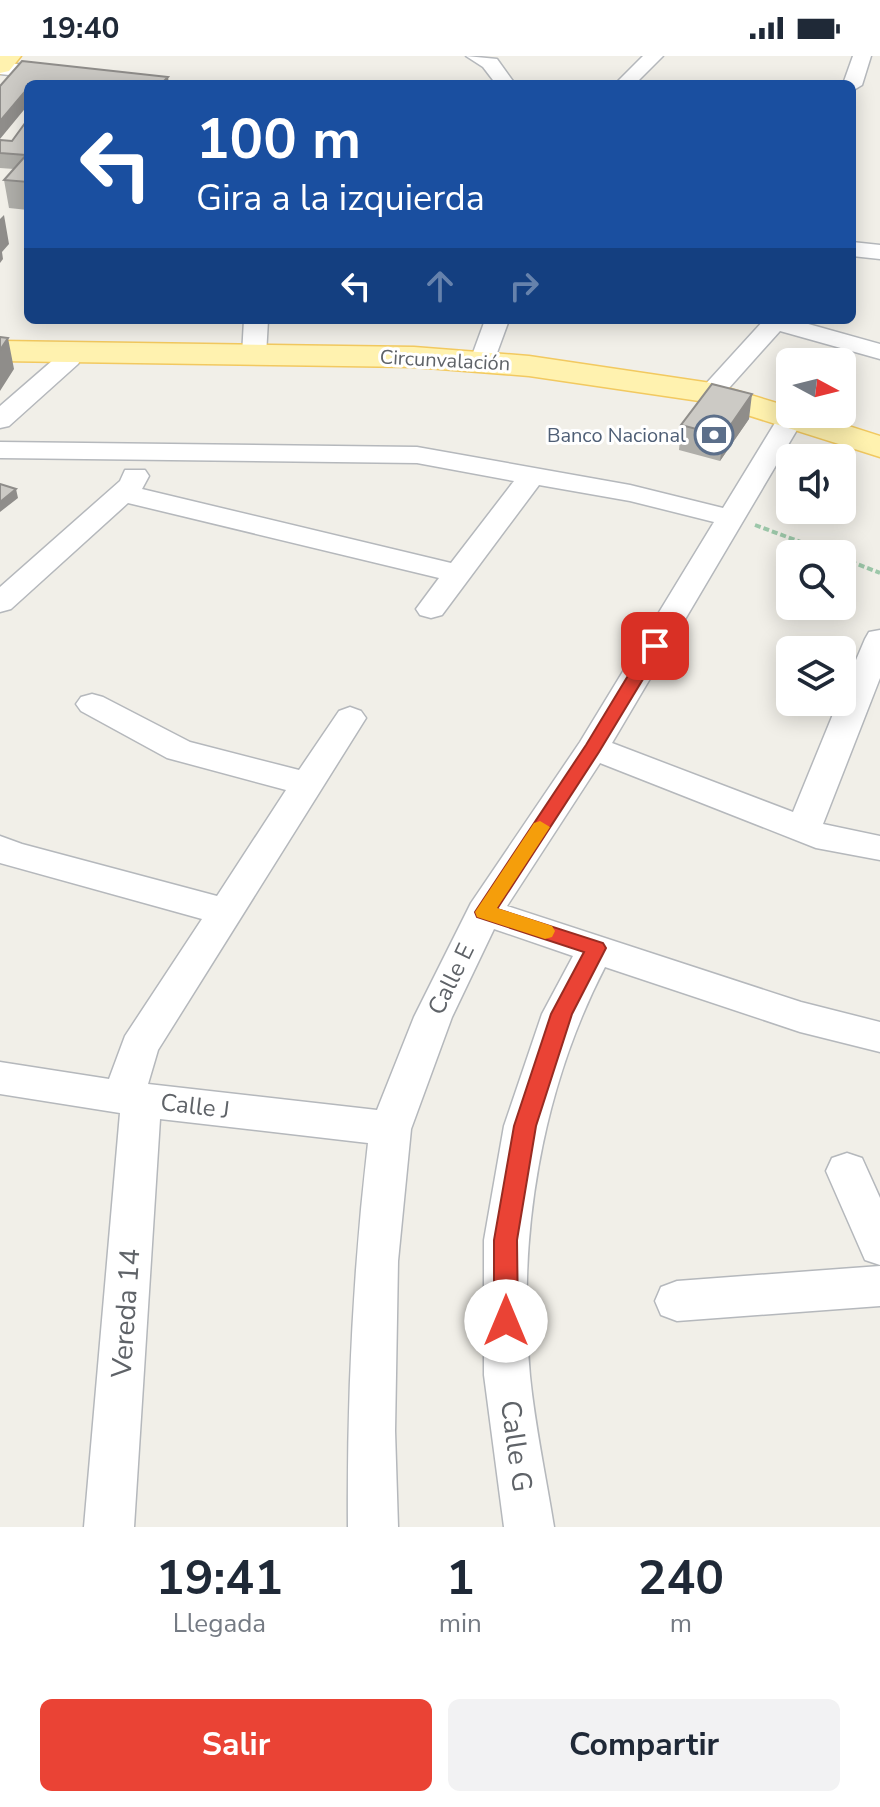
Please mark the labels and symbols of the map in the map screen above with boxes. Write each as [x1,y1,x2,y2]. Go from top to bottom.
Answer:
street label: Circunvalación [379,344,511,377]
north arrow [776,348,856,428]
bank icon: Banco Nacional [693,414,735,456]
place label: Banco Nacional [547,422,686,449]
pin [621,612,689,680]
street label: Calle E [420,938,482,1020]
street label: Calle J [159,1086,231,1126]
street label: Vereda 14 [102,1247,149,1380]
position arrow [464,1279,548,1363]
street label: Calle G [491,1398,541,1494]

